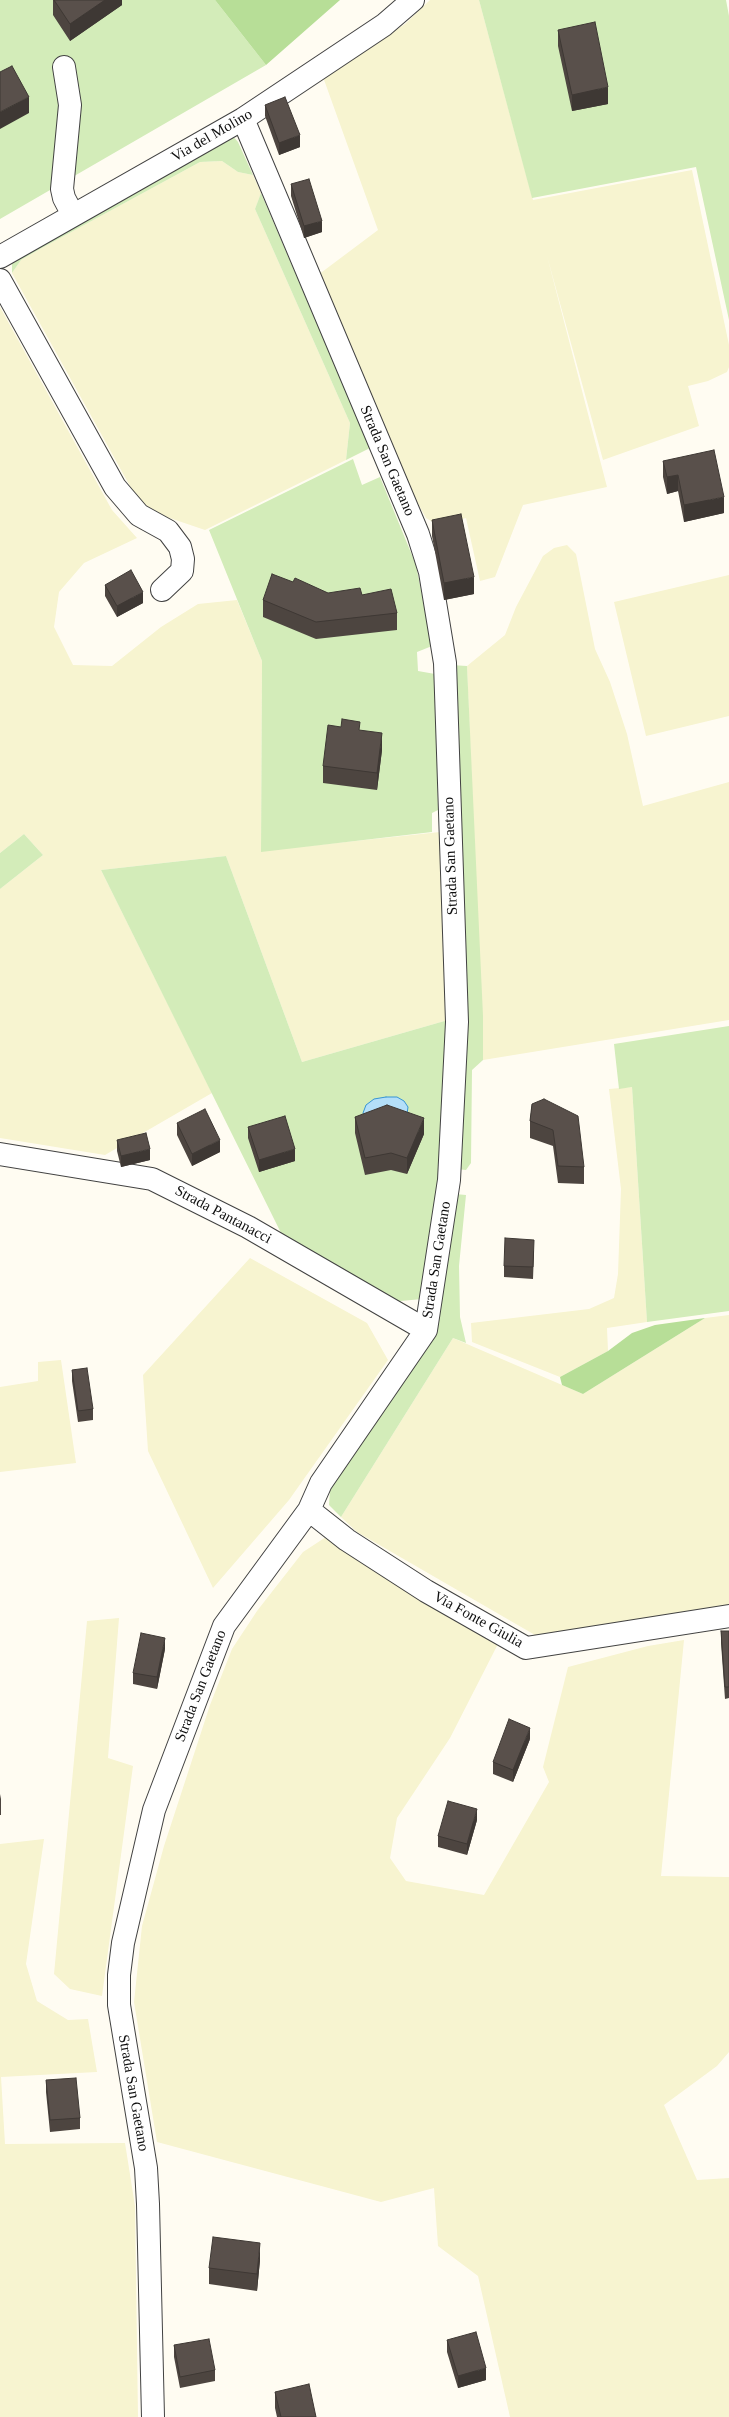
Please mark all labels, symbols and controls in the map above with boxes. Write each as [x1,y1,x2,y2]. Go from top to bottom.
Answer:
street label: Via del Molino [168,106,256,166]
street label: Strada San Gaetano [356,403,418,519]
street label: Strada San Gaetano [440,797,462,915]
street label: Strada Pantanacci [172,1182,274,1248]
street label: Strada San Gaetano [419,1200,455,1320]
street label: Via Fonte Giulia [430,1588,526,1652]
street label: Strada San Gaetano [171,1628,231,1744]
street label: Strada San Gaetano [114,2033,152,2153]

